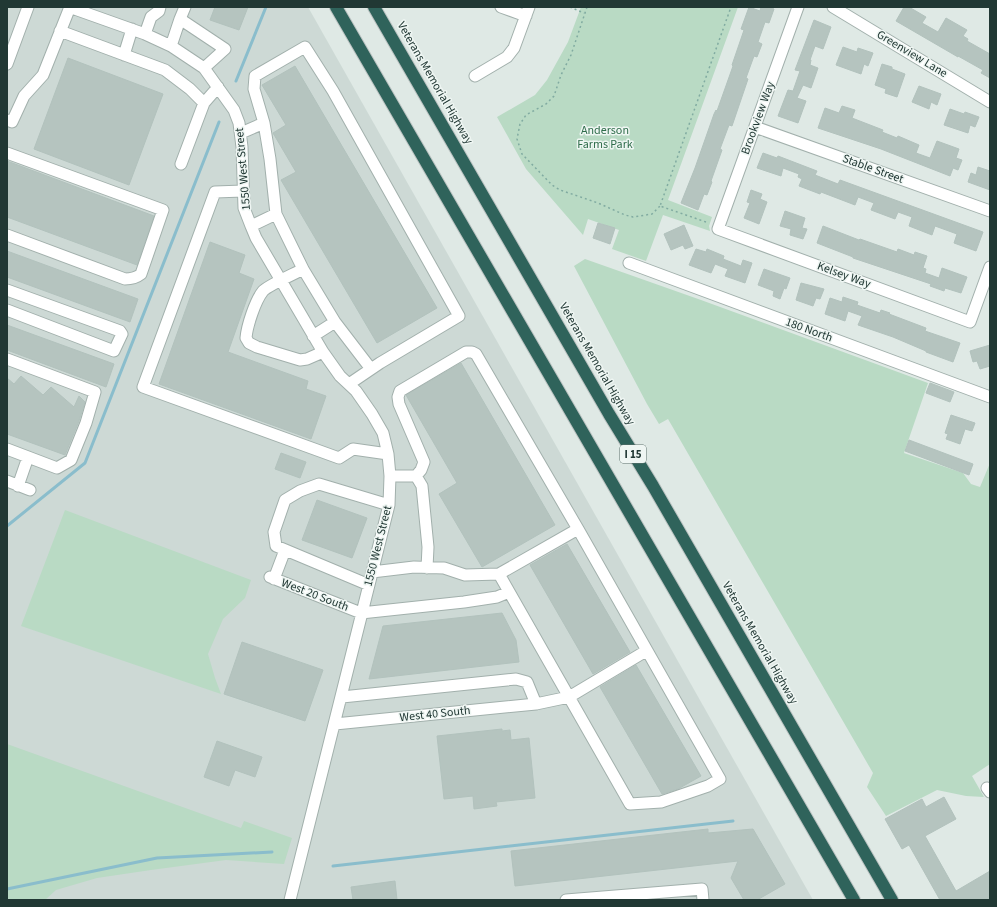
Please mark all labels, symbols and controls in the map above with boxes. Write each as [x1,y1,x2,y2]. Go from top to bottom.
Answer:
street label: Veterans Memorial Highway [393,19,477,148]
street label: Greenview Lane [873,26,951,82]
street label: Brookview Way [737,79,779,157]
park label: Anderson Farms Park [577,122,633,153]
street label: 1550 West Street [231,127,255,211]
street label: Stable Street [840,150,906,188]
street label: Kelsey Way [815,257,873,293]
street label: Veterans Memorial Highway [555,300,639,429]
street label: 180 North [783,314,835,346]
road number: I 15 [620,445,646,463]
street label: 1550 West Street [360,504,396,588]
street label: West 20 South [279,574,351,616]
street label: Veterans Memorial Highway [718,579,802,708]
street label: West 40 South [399,702,471,726]

